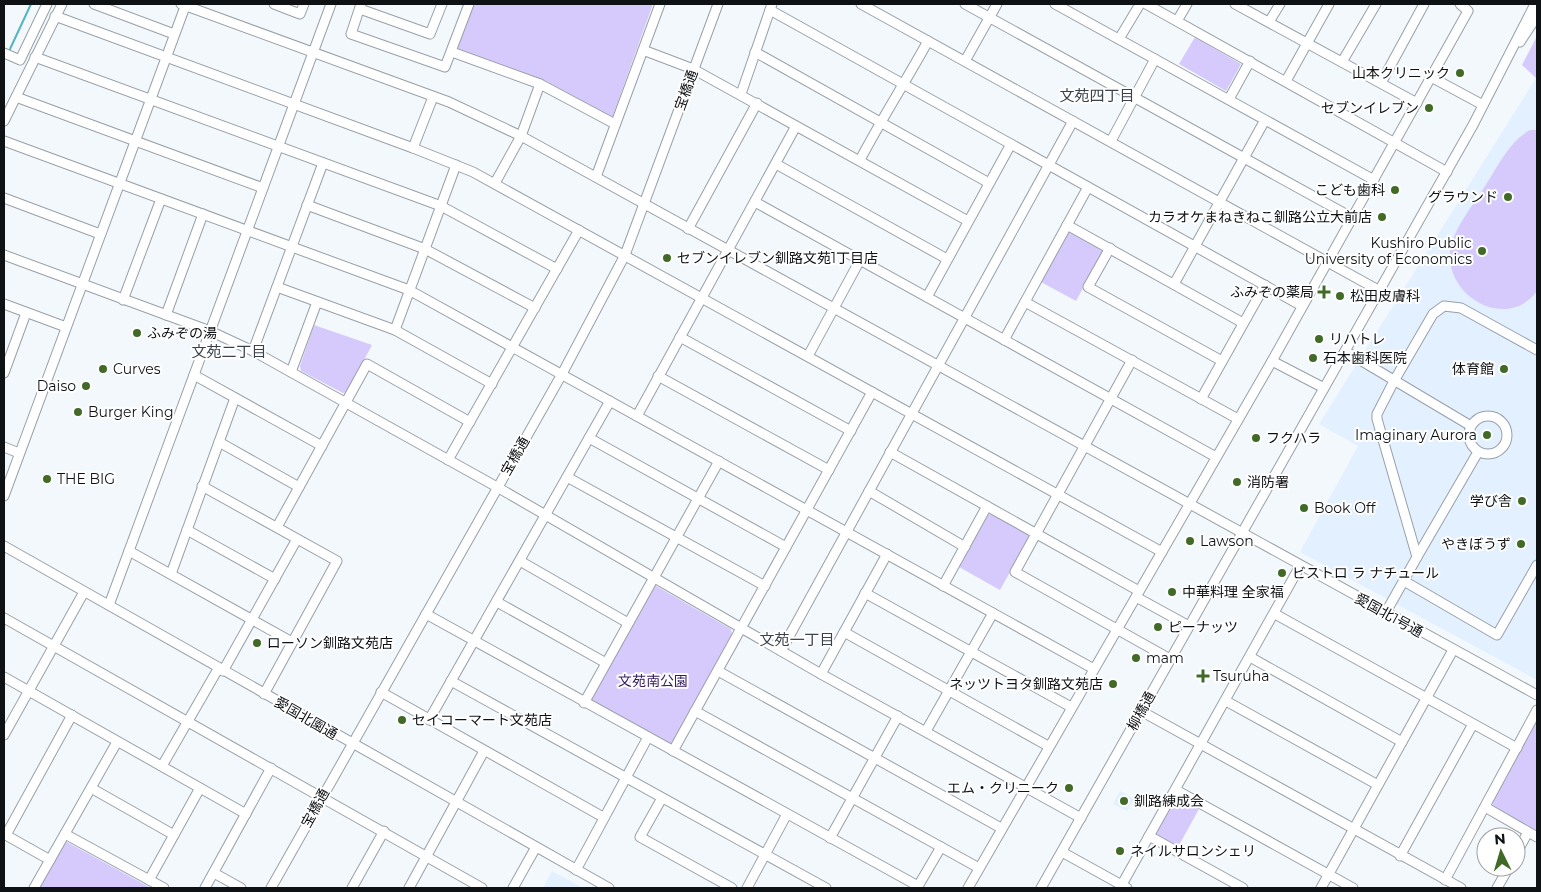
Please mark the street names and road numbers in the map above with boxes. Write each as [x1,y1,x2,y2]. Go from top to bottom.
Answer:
street label: 宝橋通 [670,67,702,113]
street label: 宝橋通 [497,433,533,479]
street label: 愛国北1号通 [1352,589,1426,641]
street label: 柳橋通 [1123,688,1159,734]
street label: 愛国北園通 [271,693,341,743]
street label: 宝橋通 [297,785,333,831]

